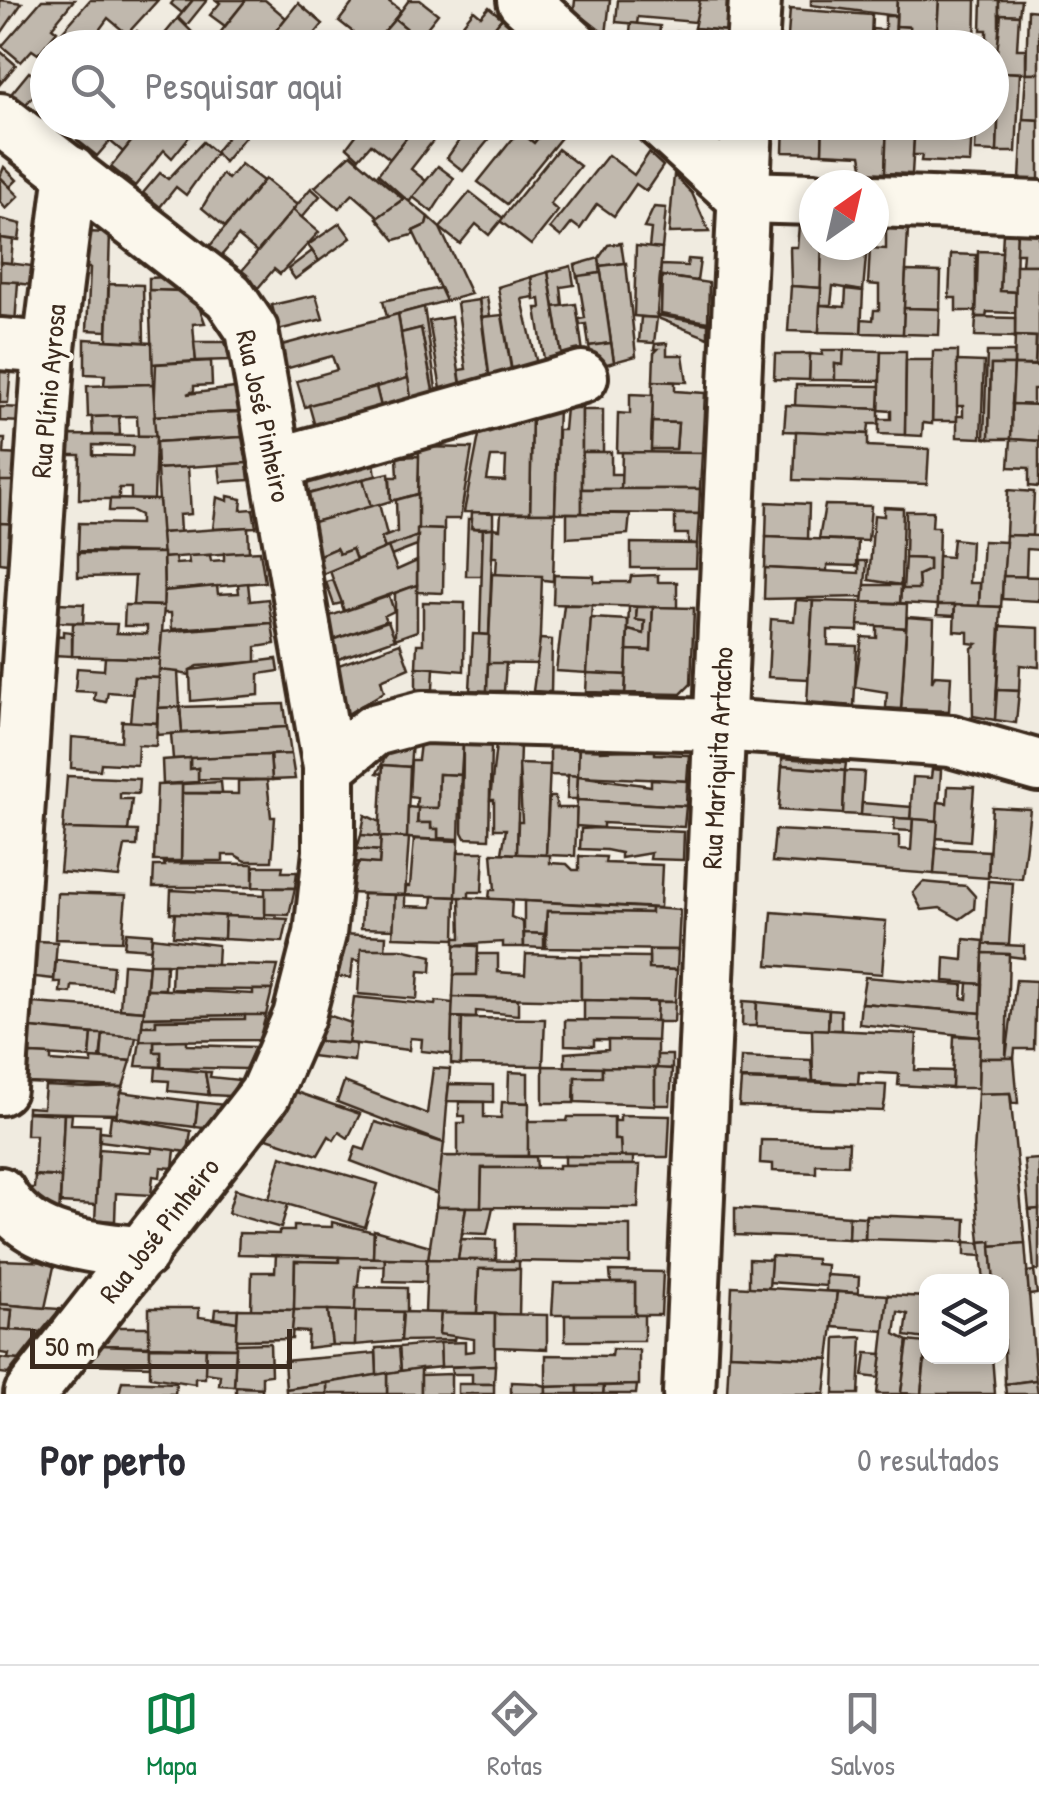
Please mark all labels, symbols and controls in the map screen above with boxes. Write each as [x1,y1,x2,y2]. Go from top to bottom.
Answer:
search box [30,30,1009,140]
icon: search [65,58,120,113]
text: Pesquisar aqui [145,59,343,111]
north arrow [799,170,889,260]
street label: Rua Plínio Ayrosa [21,302,75,480]
street label: Rua José Pinheiro [227,326,301,506]
street label: Rua Mariquita Artacho [692,646,742,870]
street label: Rua José Pinheiro [90,1149,228,1311]
map controls [919,1274,1009,1364]
button: layers [919,1274,1009,1364]
scale bar [30,1324,292,1368]
text: 50 m [45,1327,95,1365]
text: Por perto [40,1431,185,1488]
text: 0 resultados [857,1438,999,1481]
tab: Mapa [144,1686,199,1784]
tab: Rotas [487,1686,542,1784]
tab: Salvos [830,1686,895,1784]

